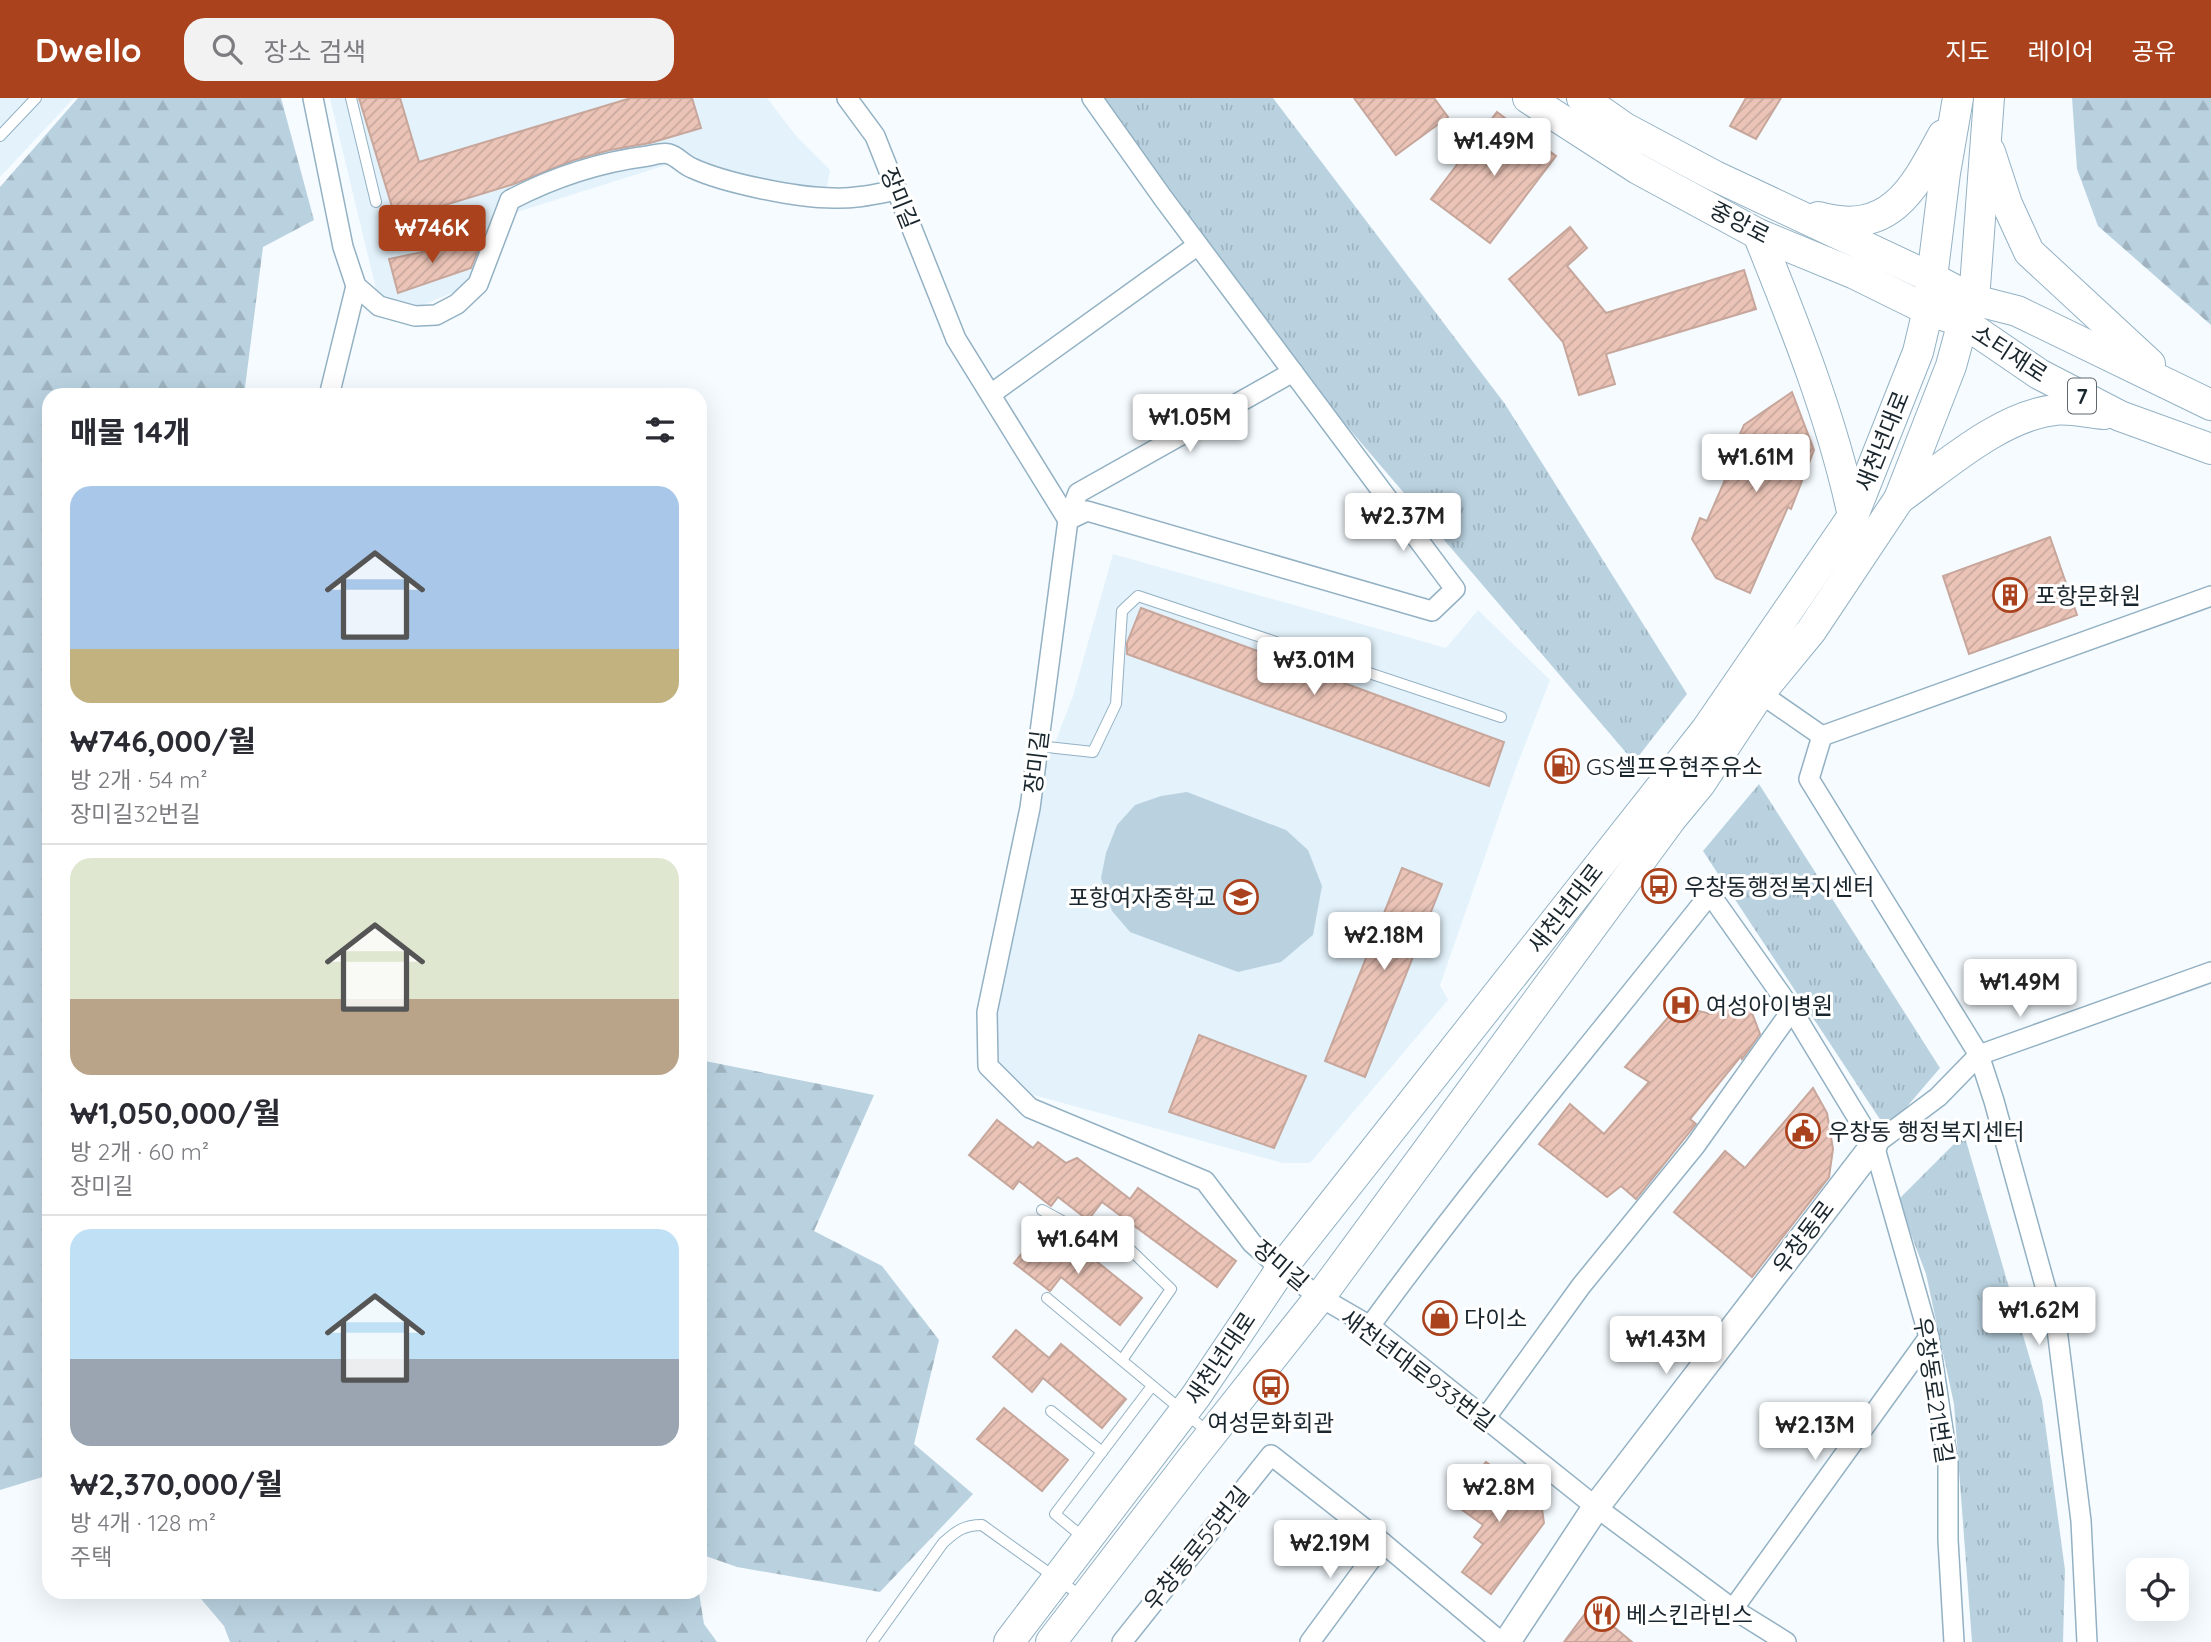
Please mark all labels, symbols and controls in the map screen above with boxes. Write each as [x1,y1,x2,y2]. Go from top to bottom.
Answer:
search box [184,18,674,81]
text: Dwello [35,29,142,70]
icon: search [208,30,246,68]
text: 장소 검색 [264,35,366,68]
text: 지도 [1945,36,1990,66]
text: 레이어 [2028,36,2094,66]
text: 공유 [2132,36,2176,66]
pin: ₩1.49M [1437,118,1551,178]
text: ₩1.49M [1454,126,1534,155]
street label: 장미길 [875,163,925,233]
street label: 중앙로 [1705,195,1775,249]
pin: ₩746K [383,206,481,265]
text: ₩746K [395,213,469,242]
street label: 소티재로 [1967,318,2053,388]
road number: 7 [2068,378,2096,414]
street label: 새천년대로 [1849,387,1915,495]
pin: ₩1.05M [1133,394,1247,454]
text: ₩1.05M [1149,402,1231,431]
icon: filters [641,411,679,449]
text: 매물 14개 [70,413,191,451]
pin: ₩1.61M [1699,434,1813,494]
text: ₩1.61M [1718,442,1794,471]
pin: ₩2.37M [1346,494,1460,553]
text: ₩2.37M [1361,501,1445,530]
icon: home [312,532,438,658]
building icon: 포항문화원 [1991,576,2029,614]
place label: 포항문화원 [2035,581,2141,610]
pin: ₩3.01M [1257,638,1371,697]
text: ₩3.01M [1273,645,1355,674]
text: ₩746,000/월 [70,722,256,760]
street label: 장미길 [1018,729,1054,795]
fuel station icon: GS셀프우현주유소 [1543,747,1581,785]
place label: GS셀프우현주유소 [1586,752,1763,781]
text: 방 2개 · 54 m² [70,765,208,794]
text: 장미길32번길 [70,799,201,828]
street label: 새천년대로 [1521,857,1609,959]
bus stop icon: 우창동행정복지센터 [1640,867,1678,905]
place label: 우창동행정복지센터 [1684,872,1874,901]
school or university icon: 포항여자중학교 [1222,878,1260,916]
place label: 포항여자중학교 [1068,883,1216,912]
icon: home [312,904,438,1030]
pin: ₩2.18M [1327,912,1441,972]
text: ₩2.18M [1344,920,1424,949]
pin: ₩1.49M [1963,960,2077,1019]
text: ₩1.49M [1980,967,2060,996]
hospital icon: 여성아이병원 [1662,986,1700,1024]
place label: 여성아이병원 [1706,991,1833,1020]
text: ₩1,050,000/월 [70,1094,280,1132]
public building icon: 우창동 행정복지센터 [1784,1112,1822,1150]
place label: 우창동 행정복지센터 [1828,1117,2025,1146]
text: 방 2개 · 60 m² [70,1137,209,1166]
text: 장미길 [70,1171,133,1200]
street label: 우창동로 [1766,1194,1840,1280]
pin: ₩1.64M [1021,1216,1135,1276]
text: ₩1.64M [1037,1224,1119,1253]
street label: 장미길 [1247,1233,1315,1297]
icon: home [312,1275,438,1401]
pin: ₩1.62M [1982,1288,2096,1347]
text: ₩1.62M [1998,1295,2080,1324]
shop icon: 다이소 [1421,1299,1459,1337]
street label: 새천년대로933번길 [1335,1303,1501,1437]
place label: 다이소 [1464,1304,1527,1333]
street label: 새천년대로 [1178,1306,1262,1410]
street label: 우창동로21번길 [1908,1315,1960,1465]
pin: ₩1.43M [1609,1316,1723,1376]
text: ₩1.43M [1626,1324,1706,1353]
bus stop icon: 여성문화회관 [1252,1368,1290,1406]
pin: ₩2.13M [1758,1402,1872,1462]
place label: 여성문화회관 [1208,1408,1334,1437]
text: ₩2.13M [1775,1410,1855,1439]
pin: ₩2.8M [1450,1464,1548,1524]
text: ₩2,370,000/월 [70,1465,283,1503]
text: ₩2.8M [1463,1472,1535,1501]
street label: 우창동로55번길 [1137,1480,1255,1616]
text: 방 4개 · 128 m² [70,1508,216,1537]
pin: ₩2.19M [1273,1520,1387,1580]
text: ₩2.19M [1290,1528,1370,1557]
text: 주택 [70,1542,112,1571]
map controls [2126,1558,2189,1621]
button: locate [2126,1558,2189,1621]
restaurant icon: 베스킨라빈스 [1583,1595,1621,1633]
place label: 베스킨라빈스 [1626,1600,1753,1629]

